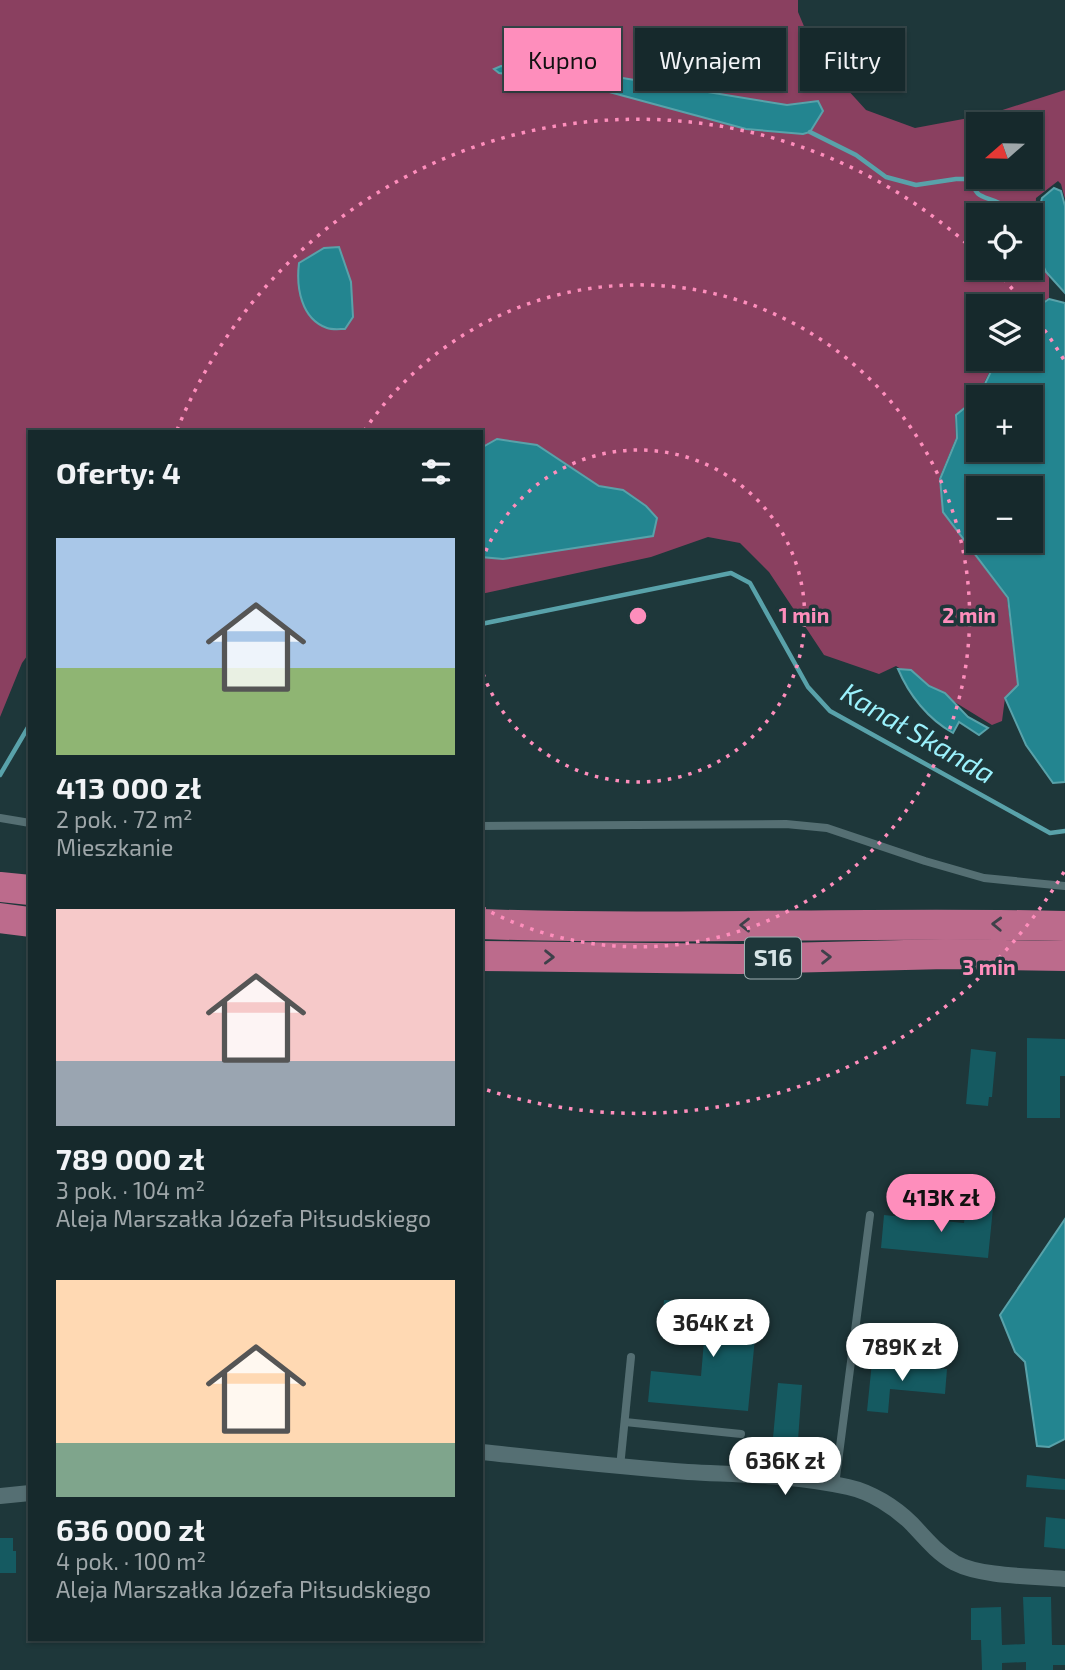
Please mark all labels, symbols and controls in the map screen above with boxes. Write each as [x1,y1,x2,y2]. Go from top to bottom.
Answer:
chip: Kupno [504,28,621,91]
chip: Wynajem [635,28,786,91]
chip: Filtry [800,28,905,91]
north arrow [966,112,1043,189]
map controls [966,112,1043,553]
button: locate [966,203,1043,280]
button: layers [966,294,1043,371]
button: + [966,385,1043,462]
icon: filters [417,453,455,491]
text: Oferty: 4 [56,454,181,490]
button: − [966,476,1043,553]
icon: home [193,584,319,710]
text: 1 min [779,602,829,627]
text: 2 min [942,602,996,627]
centre of rings [626,604,650,628]
water label: Kanał Skanda [835,674,1002,790]
text: 413 000 zł [56,769,201,805]
text: 2 pok. · 72 m² [56,805,193,833]
text: Mieszkanie [56,833,173,861]
one-way arrow [739,917,750,933]
one-way arrow [991,917,1002,932]
road number: S16 [745,938,801,978]
one-way arrow [545,949,555,965]
one-way arrow [821,949,832,965]
text: 3 min [962,954,1016,979]
icon: home [193,955,319,1081]
text: 789 000 zł [56,1140,205,1176]
pin: 413K zł [876,1174,1006,1234]
text: 3 pok. · 104 m² [56,1176,205,1204]
text: 413K zł [902,1183,980,1211]
text: Aleja Marszałka Józefa Piłsudskiego [56,1204,431,1232]
pin: 364K zł [648,1300,778,1359]
text: 364K zł [673,1308,753,1336]
pin: 789K zł [837,1324,967,1383]
icon: home [193,1326,319,1452]
text: 789K zł [862,1332,942,1360]
pin: 636K zł [720,1438,850,1497]
text: 636K zł [745,1446,825,1474]
text: 636 000 zł [56,1511,205,1547]
text: 4 pok. · 100 m² [56,1547,206,1575]
text: Aleja Marszałka Józefa Piłsudskiego [56,1575,431,1603]

